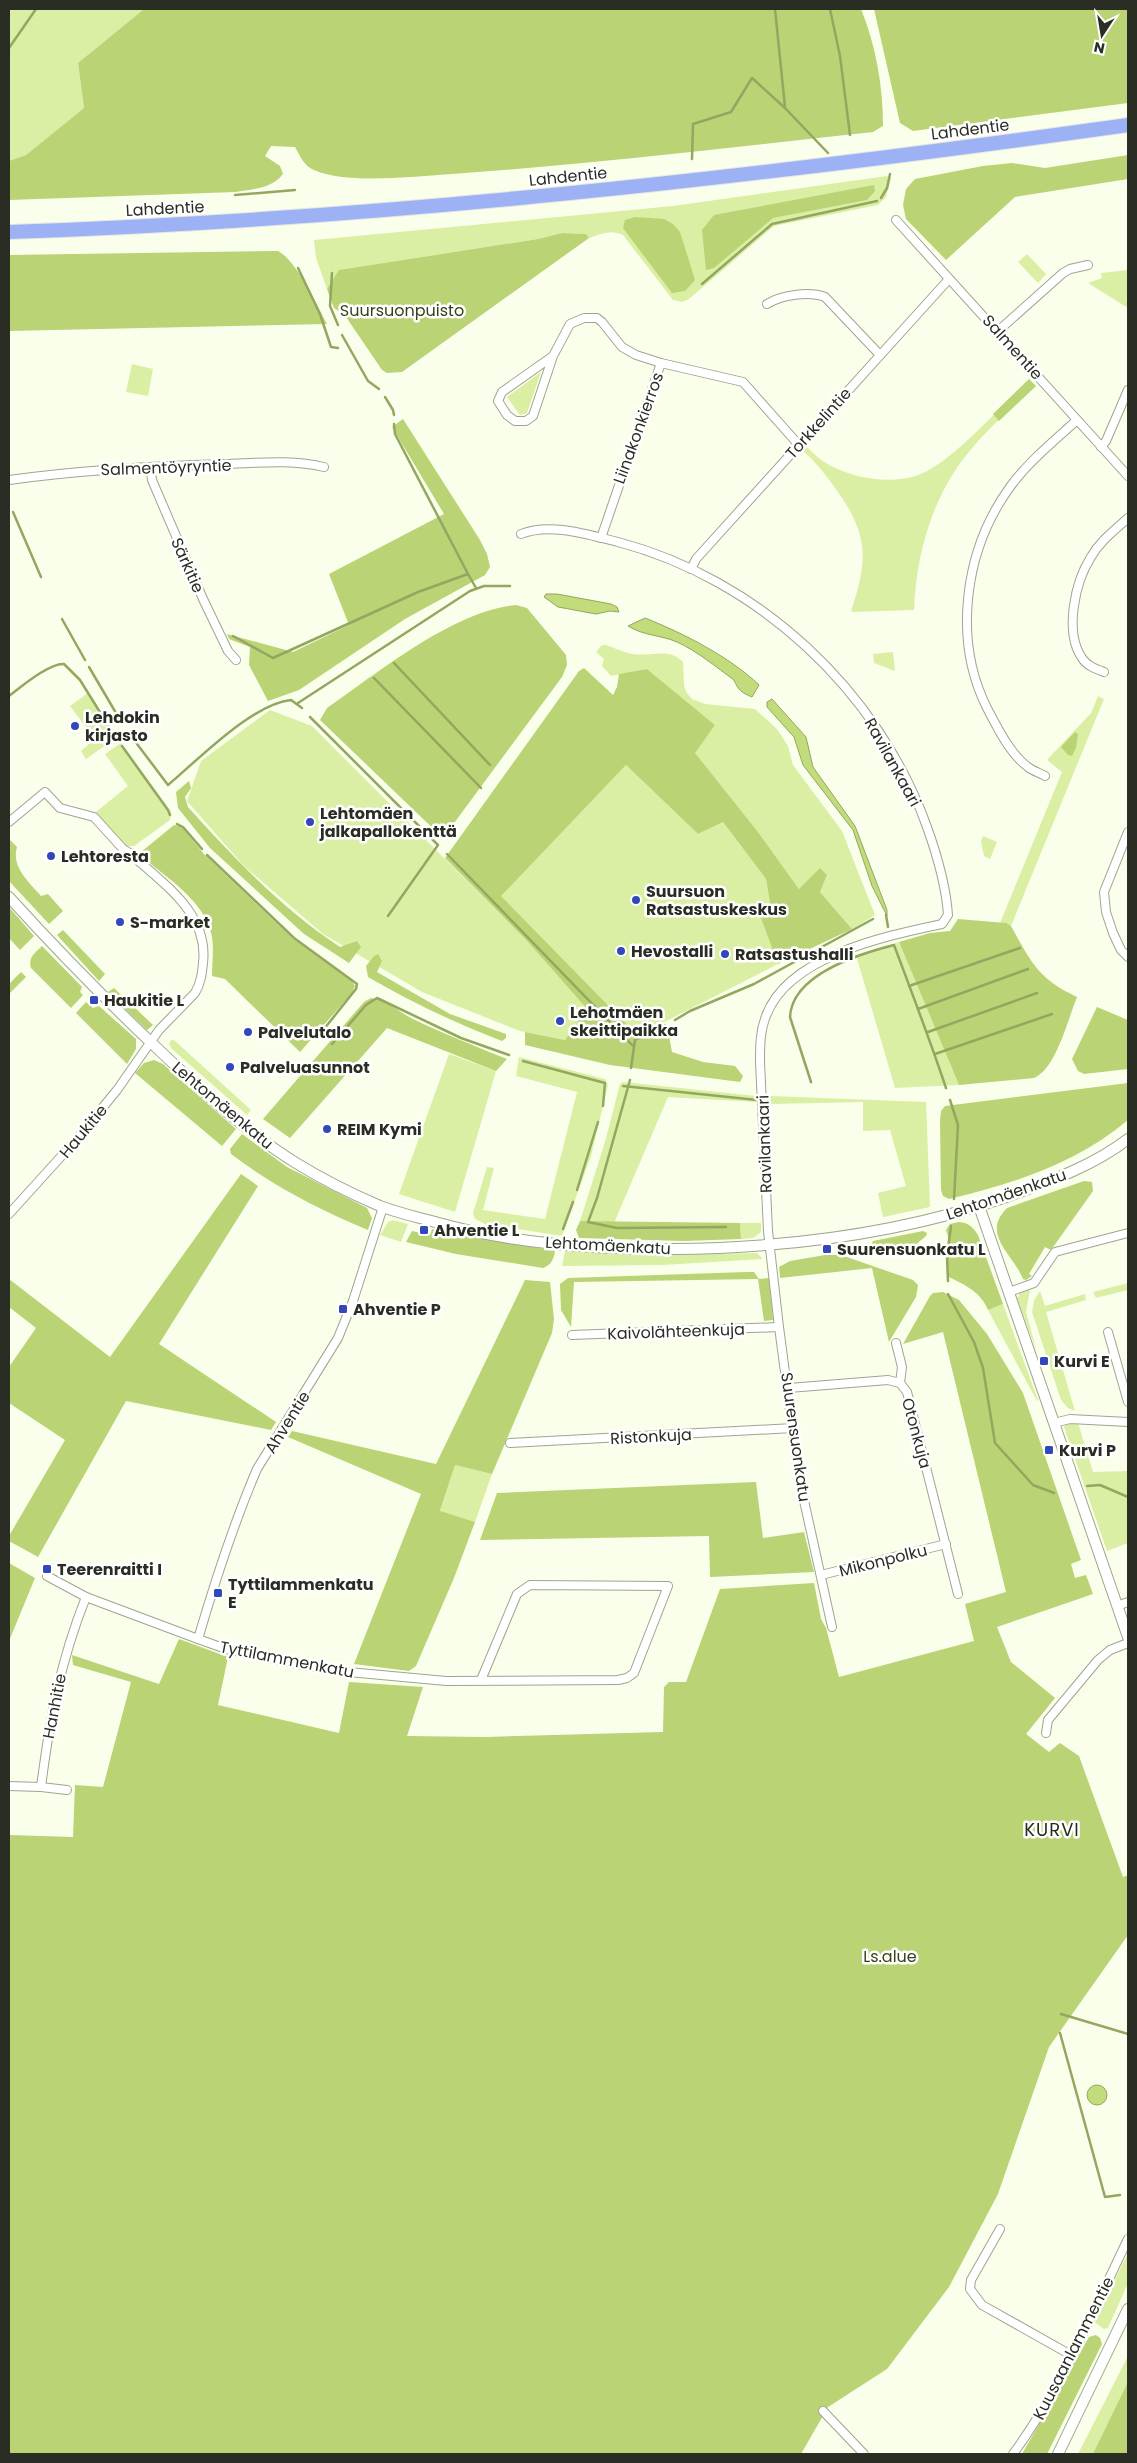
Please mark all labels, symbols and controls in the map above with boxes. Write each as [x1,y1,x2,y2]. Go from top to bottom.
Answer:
north arrow [1077,10,1127,60]
text: N [1092,37,1107,59]
street label: Lahdentie [930,113,1011,146]
street label: Lahdentie [528,161,608,192]
street label: Lahdentie [125,195,205,222]
park label: Suursuonpuisto [340,299,464,322]
street label: Salmentie [977,310,1048,385]
street label: Liinakonkierros [608,369,669,487]
street label: Torkkelintie [780,382,857,464]
street label: Salmentöyryntie [100,454,232,481]
street label: Särkitie [165,534,210,596]
place label: Lehdokin kirjasto [85,706,160,747]
street label: Ravilankaari [859,714,926,811]
marker: Lehdokin kirjasto [69,720,81,732]
place label: Lehtomäen jalkapallokenttä [319,802,457,843]
marker: Lehtomäen jalkapallokenttä [304,816,316,828]
place label: Lehtoresta [61,845,149,868]
marker: Lehtoresta [45,850,57,862]
place label: Suursuon Ratsastuskeskus [646,880,787,921]
marker: Suursuon Ratsastuskeskus [630,894,642,906]
place label: S-market [130,911,210,934]
marker: S-market [114,916,126,928]
place label: Hevostalli [631,940,713,963]
place label: Ratsastushalli [735,943,854,966]
marker: Hevostalli [615,945,627,957]
marker: Ratsastushalli [719,948,731,960]
place label: Haukitie L [104,989,184,1012]
marker: Haukitie L [88,994,100,1006]
place label: Lehotmäen skeittipaikka [570,1001,678,1042]
marker: Lehotmäen skeittipaikka [554,1015,566,1027]
place label: Palvelutalo [258,1021,351,1044]
marker: Palvelutalo [242,1026,254,1038]
street label: Lehtomäenkatu [167,1056,278,1155]
place label: Palveluasunnot [240,1056,370,1079]
marker: Palveluasunnot [224,1061,236,1073]
street label: Ravilankaari [751,1094,778,1193]
street label: Haukitie [54,1099,113,1163]
place label: REIM Kymi [337,1118,422,1141]
marker: REIM Kymi [321,1123,333,1135]
street label: Lehtomäenkatu [943,1163,1069,1226]
place label: Ahventie L [434,1219,520,1242]
marker: Ahventie L [418,1224,430,1236]
street label: Lehtomäenkatu [545,1231,671,1260]
place label: Suurensuonkatu L [837,1238,986,1261]
marker: Suurensuonkatu L [821,1243,833,1255]
place label: Ahventie P [353,1298,441,1321]
marker: Ahventie P [337,1303,349,1315]
street label: Kaivolähteenkuja [607,1318,745,1345]
place label: Kurvi E [1054,1350,1110,1373]
marker: Kurvi E [1038,1355,1050,1367]
street label: Suurensuonkatu [775,1371,816,1503]
street label: Ahventie [259,1386,316,1458]
street label: Otonkuja [896,1395,937,1471]
street label: Ristonkuja [610,1423,692,1450]
place label: Kurvi P [1059,1439,1116,1462]
marker: Kurvi P [1043,1444,1055,1456]
street label: Mikonpolku [837,1538,930,1583]
place label: Teerenraitti I [57,1558,162,1581]
marker: Teerenraitti I [41,1563,53,1575]
place label: Tyttilammenkatu E [228,1573,373,1614]
marker: Tyttilammenkatu E [212,1587,224,1599]
street label: Tyttilammenkatu [218,1635,356,1684]
street label: Hanhitie [37,1671,72,1741]
district label: KURVI [1024,1817,1080,1842]
park label: Ls.alue [863,1945,917,1968]
street label: Kuusaanlammentie [1027,2273,1120,2424]

